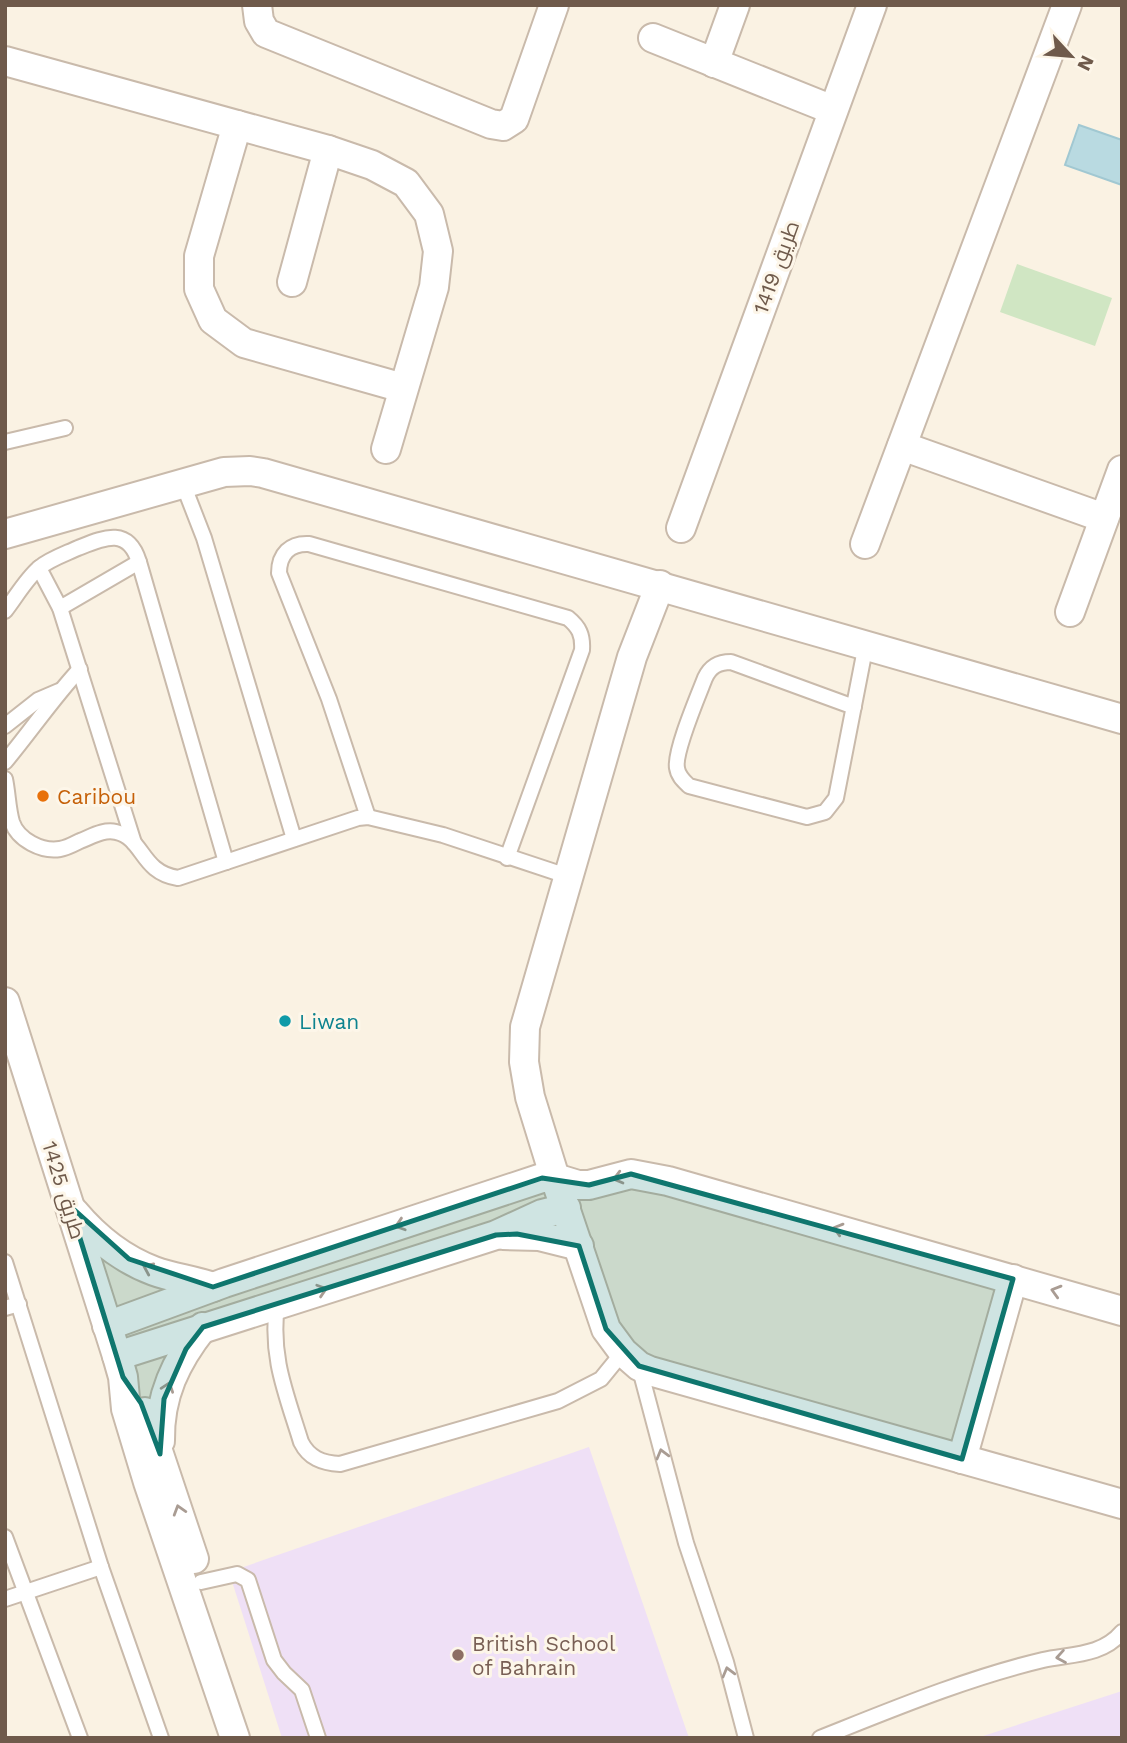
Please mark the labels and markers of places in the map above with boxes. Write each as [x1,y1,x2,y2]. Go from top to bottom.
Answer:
place label: Caribou [57,784,136,809]
marker: Caribou [35,788,51,804]
place label: Liwan [299,1009,359,1034]
marker: Liwan [277,1013,293,1029]
place label: British School of Bahrain [472,1631,616,1680]
marker: British School of Bahrain [450,1647,466,1663]

